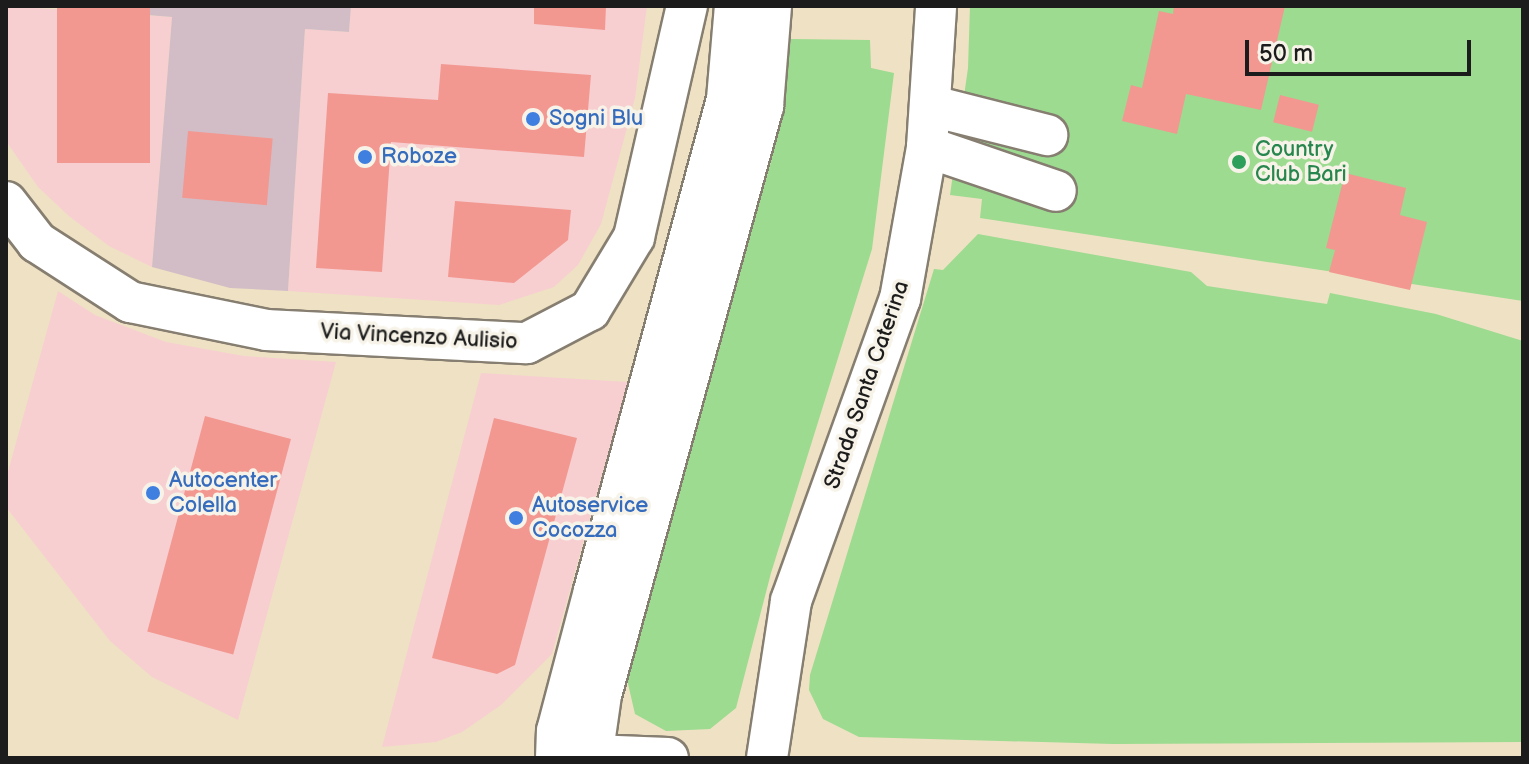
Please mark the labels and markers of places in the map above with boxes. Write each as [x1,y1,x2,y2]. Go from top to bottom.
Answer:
place label: Sogni Blu [549,106,643,132]
marker: Sogni Blu [524,110,542,128]
place label: Country Club Bari [1255,136,1347,188]
place label: Roboze [381,144,457,170]
marker: Roboze [356,148,374,166]
marker: Country Club Bari [1230,153,1248,171]
place label: Autocenter Colella [169,467,277,518]
marker: Autocenter Colella [144,484,162,502]
place label: Autoservice Cocozza [532,492,648,544]
marker: Autoservice Cocozza [507,509,525,527]

